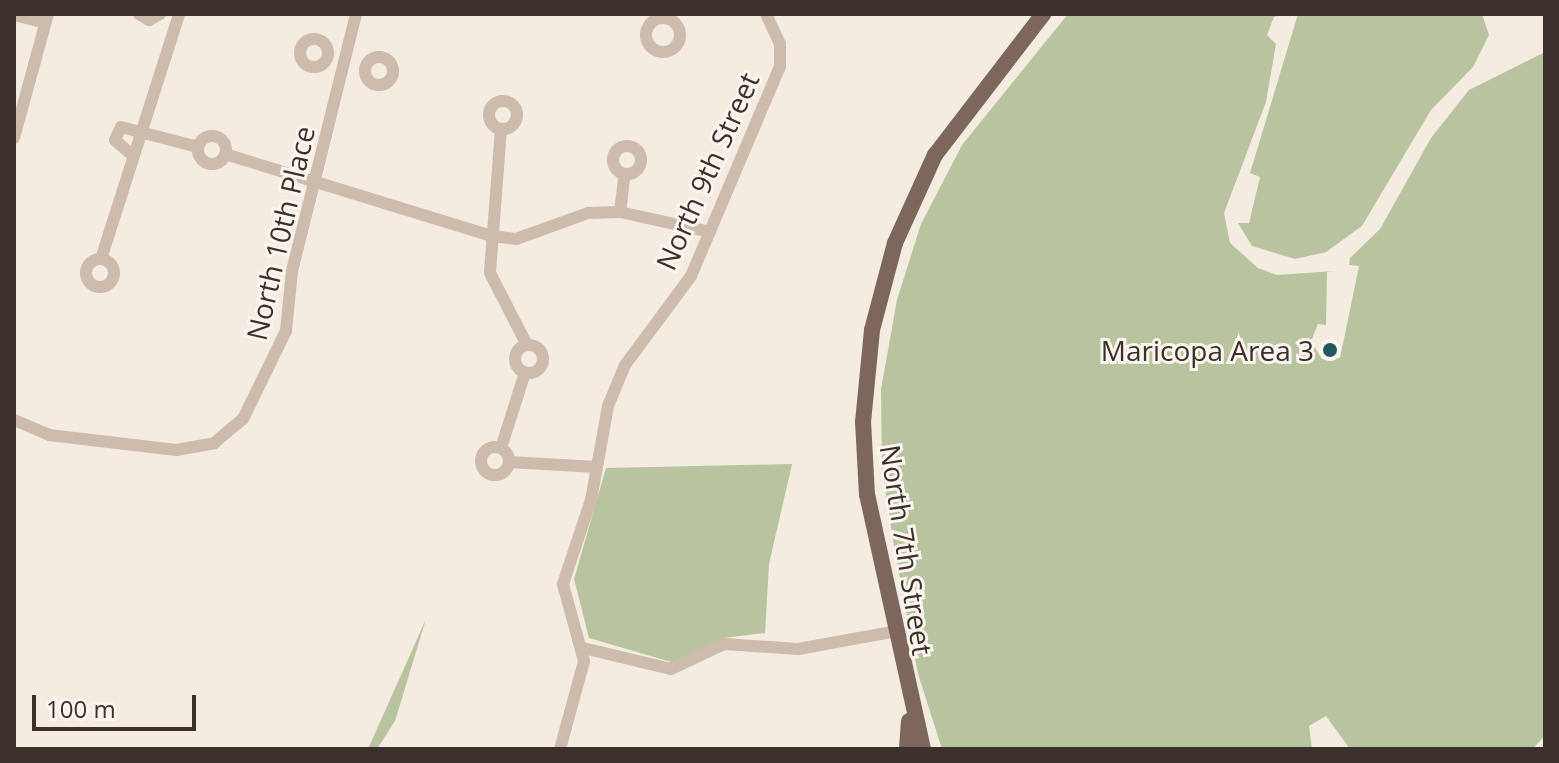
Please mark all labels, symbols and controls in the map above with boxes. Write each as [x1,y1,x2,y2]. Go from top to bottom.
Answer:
street label: North 9th Street [648,67,766,275]
street label: North 10th Place [239,123,321,343]
place label: Maricopa Area 3 [1101,333,1314,367]
marker: Maricopa Area 3 [1321,341,1339,359]
street label: North 7th Street [874,442,940,658]
scale bar [36,679,200,729]
text: 100 m [46,692,116,725]

